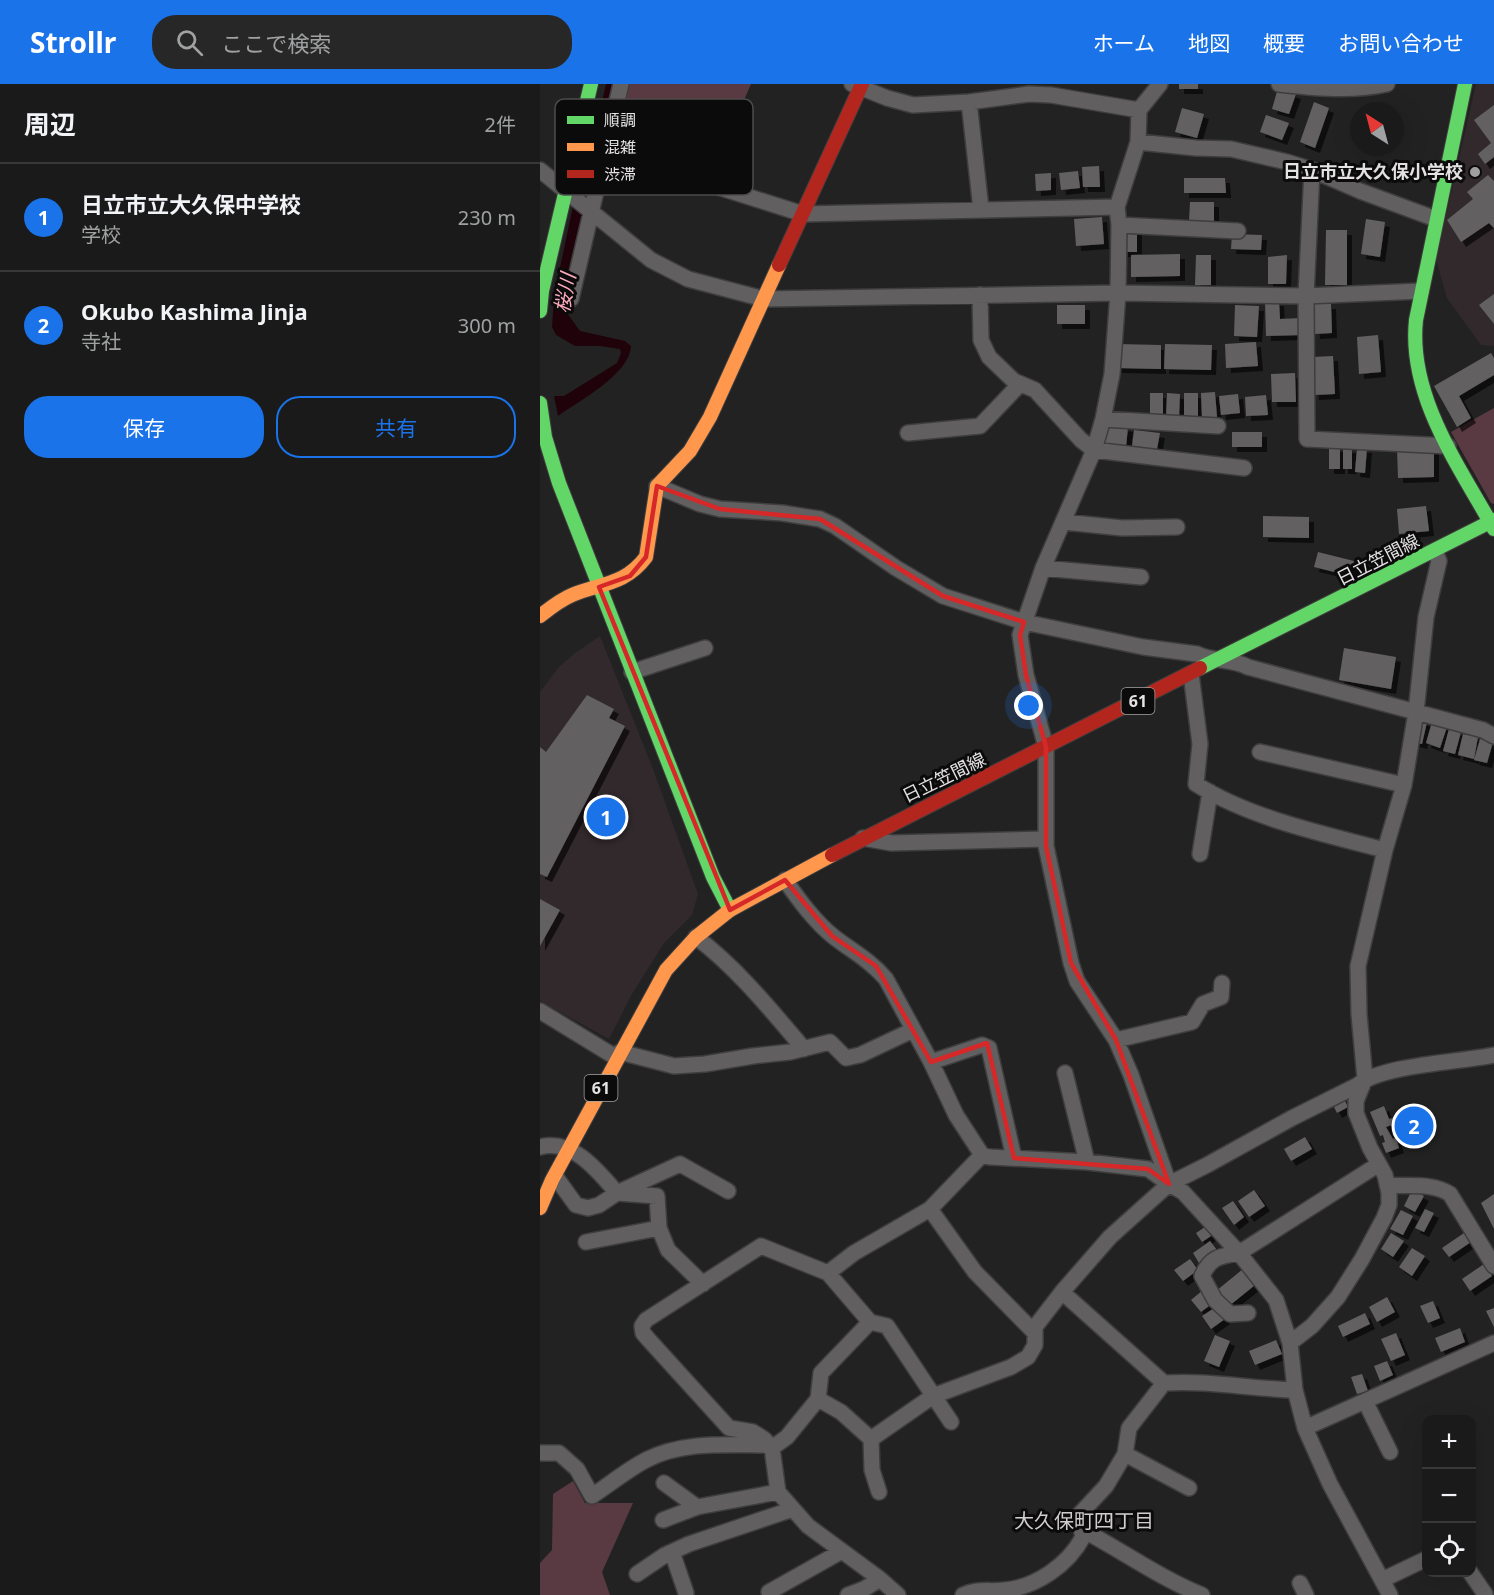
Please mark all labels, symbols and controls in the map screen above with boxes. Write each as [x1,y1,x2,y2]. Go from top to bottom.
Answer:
search box [152,15,572,69]
text: Strollr [30,23,116,61]
icon: search [173,26,206,59]
text: ここで検索 [221,28,331,58]
text: ホーム [1093,29,1155,57]
text: 地図 [1188,29,1230,57]
text: 概要 [1263,29,1305,57]
text: お問い合わせ [1338,29,1464,57]
legend [555,99,753,195]
north arrow [1350,102,1404,156]
text: 周辺 [24,106,76,142]
text: 順調 [604,109,636,131]
text: 2件 [485,111,516,138]
text: 混雑 [604,136,636,158]
place label: 日立市立大久保小学校 [1283,159,1463,183]
text: 渋滞 [604,163,636,185]
marker: 日立市立大久保小学校 [1468,165,1482,179]
text: 日立市立大久保中学校 [81,189,301,219]
text: 1 [38,204,49,231]
text: 230 m [458,204,516,231]
text: 学校 [81,221,121,248]
water label: 桜川 [548,269,582,315]
text: Okubo Kashima Jinja [81,296,308,326]
text: 2 [38,312,49,339]
text: 300 m [458,312,516,339]
text: 寺社 [81,328,121,355]
button: 保存 [24,396,264,458]
button: 共有 [276,396,516,458]
street label: 日立笠間線 [1332,528,1423,590]
road number: 61 [1122,688,1154,714]
your location [1014,691,1043,720]
street label: 日立笠間線 [898,747,989,808]
pin: 1 [586,794,626,840]
road number: 61 [584,1075,618,1101]
pin: 2 [1394,1104,1434,1148]
map controls [1422,1415,1476,1577]
button: + [1422,1415,1476,1469]
button: − [1422,1469,1476,1523]
district label: 大久保町四丁目 [1014,1507,1154,1534]
button: locate [1422,1523,1476,1577]

